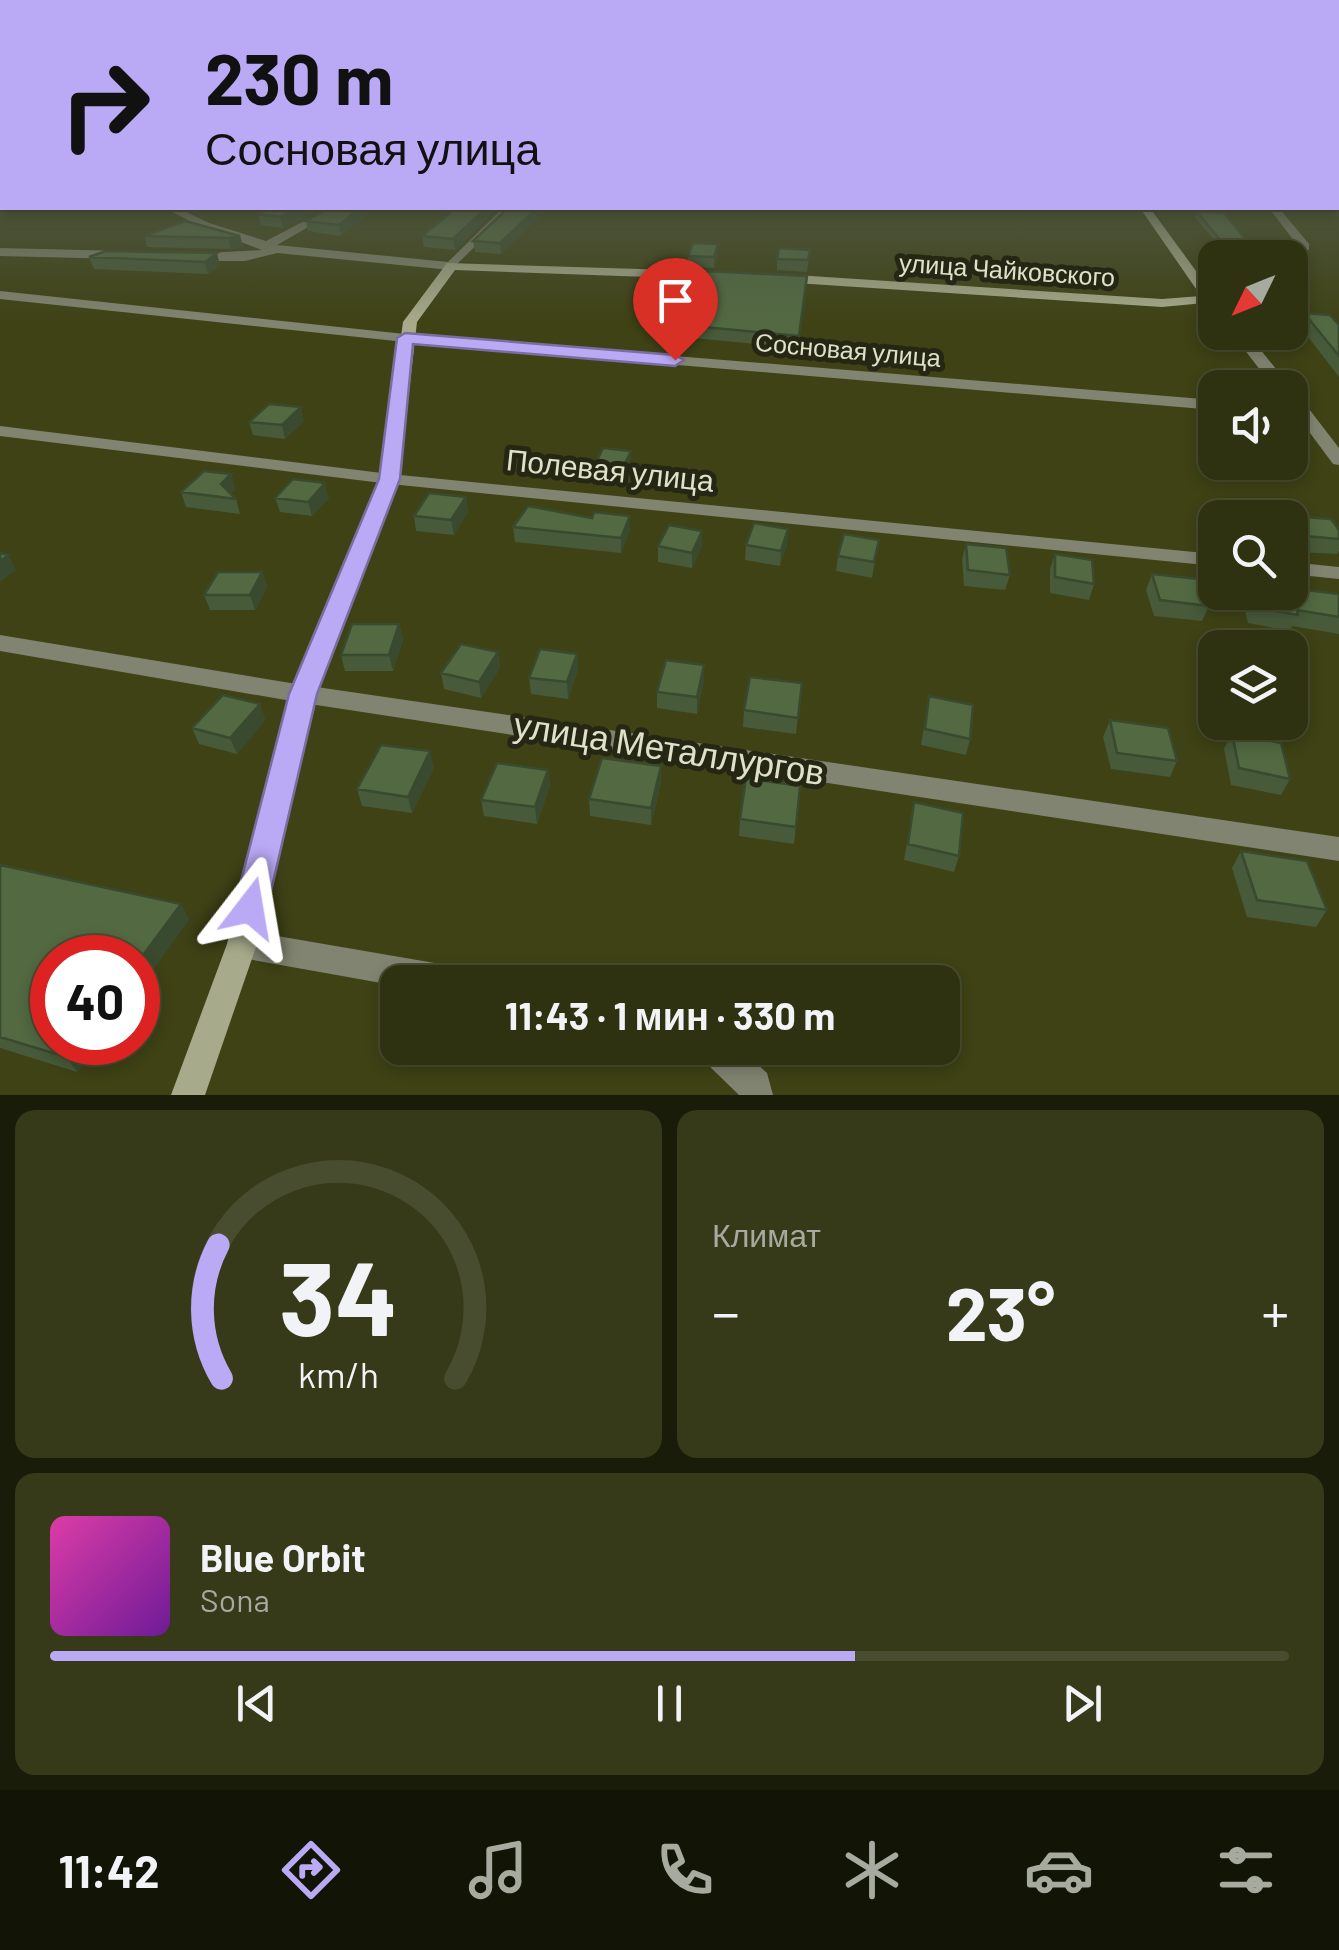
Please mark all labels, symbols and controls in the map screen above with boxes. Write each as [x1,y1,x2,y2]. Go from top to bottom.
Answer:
text: 230 m [205,35,393,119]
icon: right [40,40,170,170]
text: Сосновая улица [205,120,540,174]
north arrow [1198,240,1308,350]
map controls [1198,240,1308,740]
street label: улица Чайковского [898,246,1116,292]
pin [633,258,718,361]
icon: arrive [648,273,703,328]
street label: Сосновая улица [754,326,942,372]
button: sound [1198,370,1308,480]
street label: Полевая улица [505,440,716,498]
button: search [1198,500,1308,610]
button: layers [1198,630,1308,740]
street label: улица Металлургов [511,702,827,792]
position arrow [198,856,302,960]
speed limit sign: 40 [30,935,160,1065]
text: 11:43 · 1 мин · 330 m [505,992,835,1038]
text: Климат [712,1215,821,1253]
text: 34 [279,1232,398,1357]
text: 23° [946,1266,1055,1356]
text: − [712,1278,740,1344]
text: + [1261,1278,1289,1344]
text: km/h [298,1352,379,1395]
text: Blue Orbit [200,1534,366,1580]
text: Sona [200,1580,270,1618]
icon: previous [229,1676,284,1731]
icon: pause [642,1676,697,1731]
icon: next [1055,1676,1110,1731]
icon: directions [276,1835,346,1905]
icon: music [463,1835,533,1905]
icon: phone [650,1835,720,1905]
icon: climate [837,1835,907,1905]
icon: car [1024,1835,1094,1905]
icon: filters [1211,1835,1281,1905]
text: 11:42 [58,1843,159,1897]

